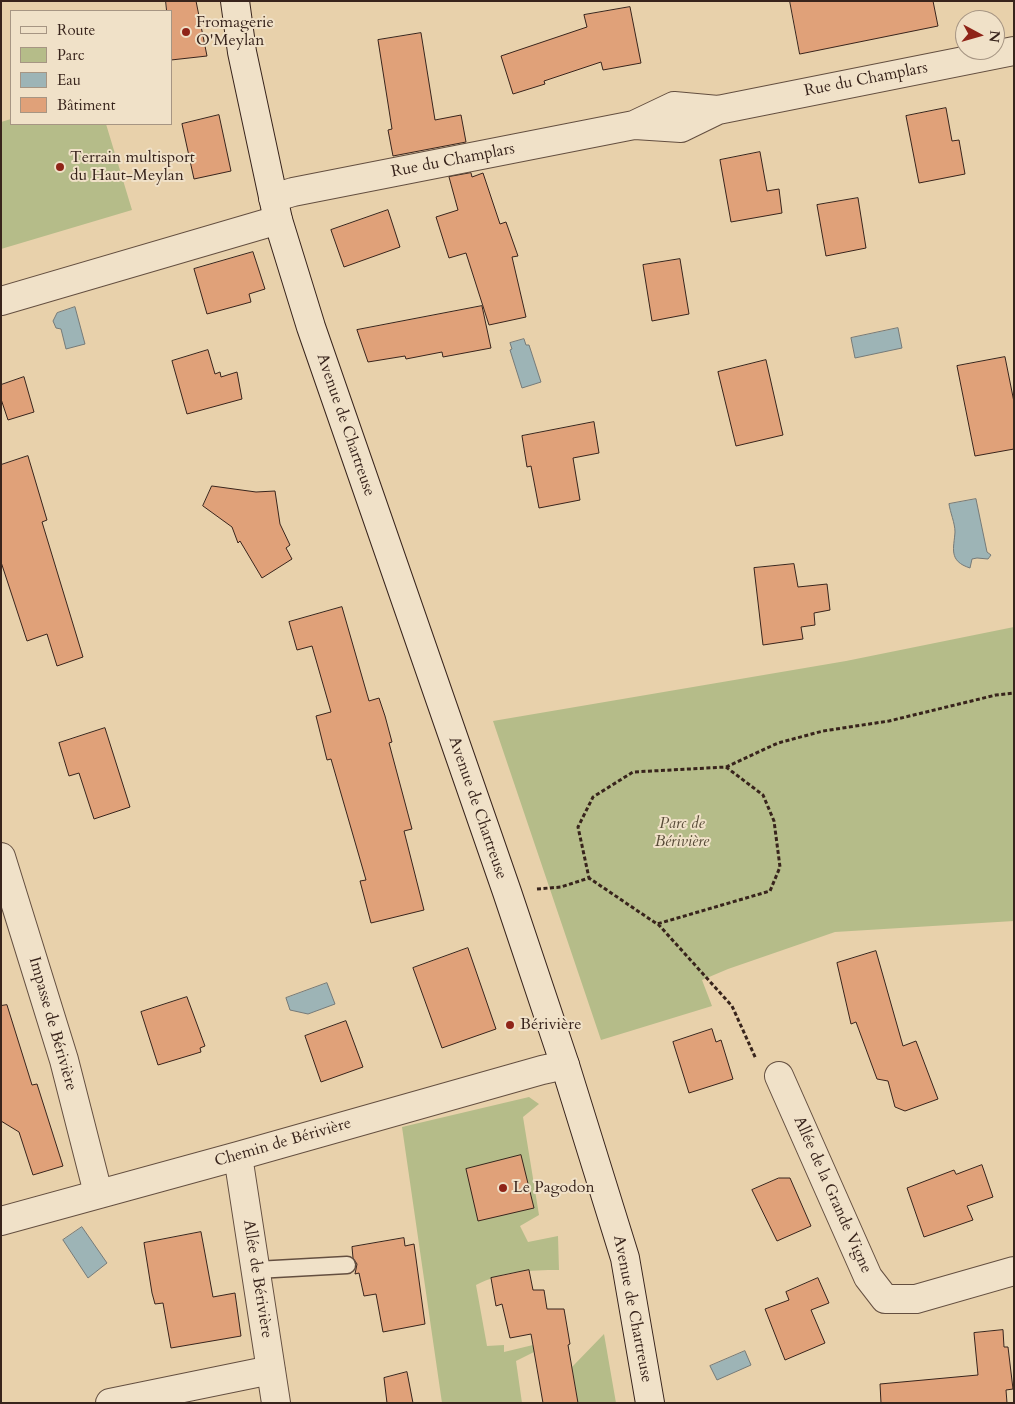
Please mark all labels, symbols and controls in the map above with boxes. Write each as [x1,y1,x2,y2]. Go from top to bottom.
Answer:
legend [10,10,172,125]
north arrow [955,10,1005,60]
place label: Fromagerie O'Meylan [196,13,274,51]
text: Route [57,20,95,40]
marker: Fromagerie O'Meylan [180,26,192,38]
text: N [984,29,1005,44]
text: Parc [57,45,85,65]
street label: Rue du Champlars [803,59,929,101]
text: Eau [57,70,81,90]
text: Bâtiment [57,95,115,115]
street label: Rue du Champlars [390,140,516,182]
place label: Terrain multisport du Haut-Meylan [70,148,195,186]
marker: Terrain multisport du Haut-Meylan [54,161,66,173]
street label: Avenue de Chartreuse [312,351,378,499]
street label: Avenue de Chartreuse [444,734,510,882]
park label: Parc de Bérivière [655,814,709,852]
street label: Impasse de Bérivière [24,955,80,1093]
place label: Bérivière [520,1015,581,1035]
marker: Bérivière [504,1019,516,1031]
street label: Allée de la Grande Vigne [789,1113,875,1277]
street label: Chemin de Bérivière [212,1114,354,1172]
place label: Le Pagodon [513,1178,594,1198]
marker: Le Pagodon [497,1182,509,1194]
street label: Allée de Bérivière [238,1218,276,1340]
street label: Avenue de Chartreuse [608,1234,656,1384]

